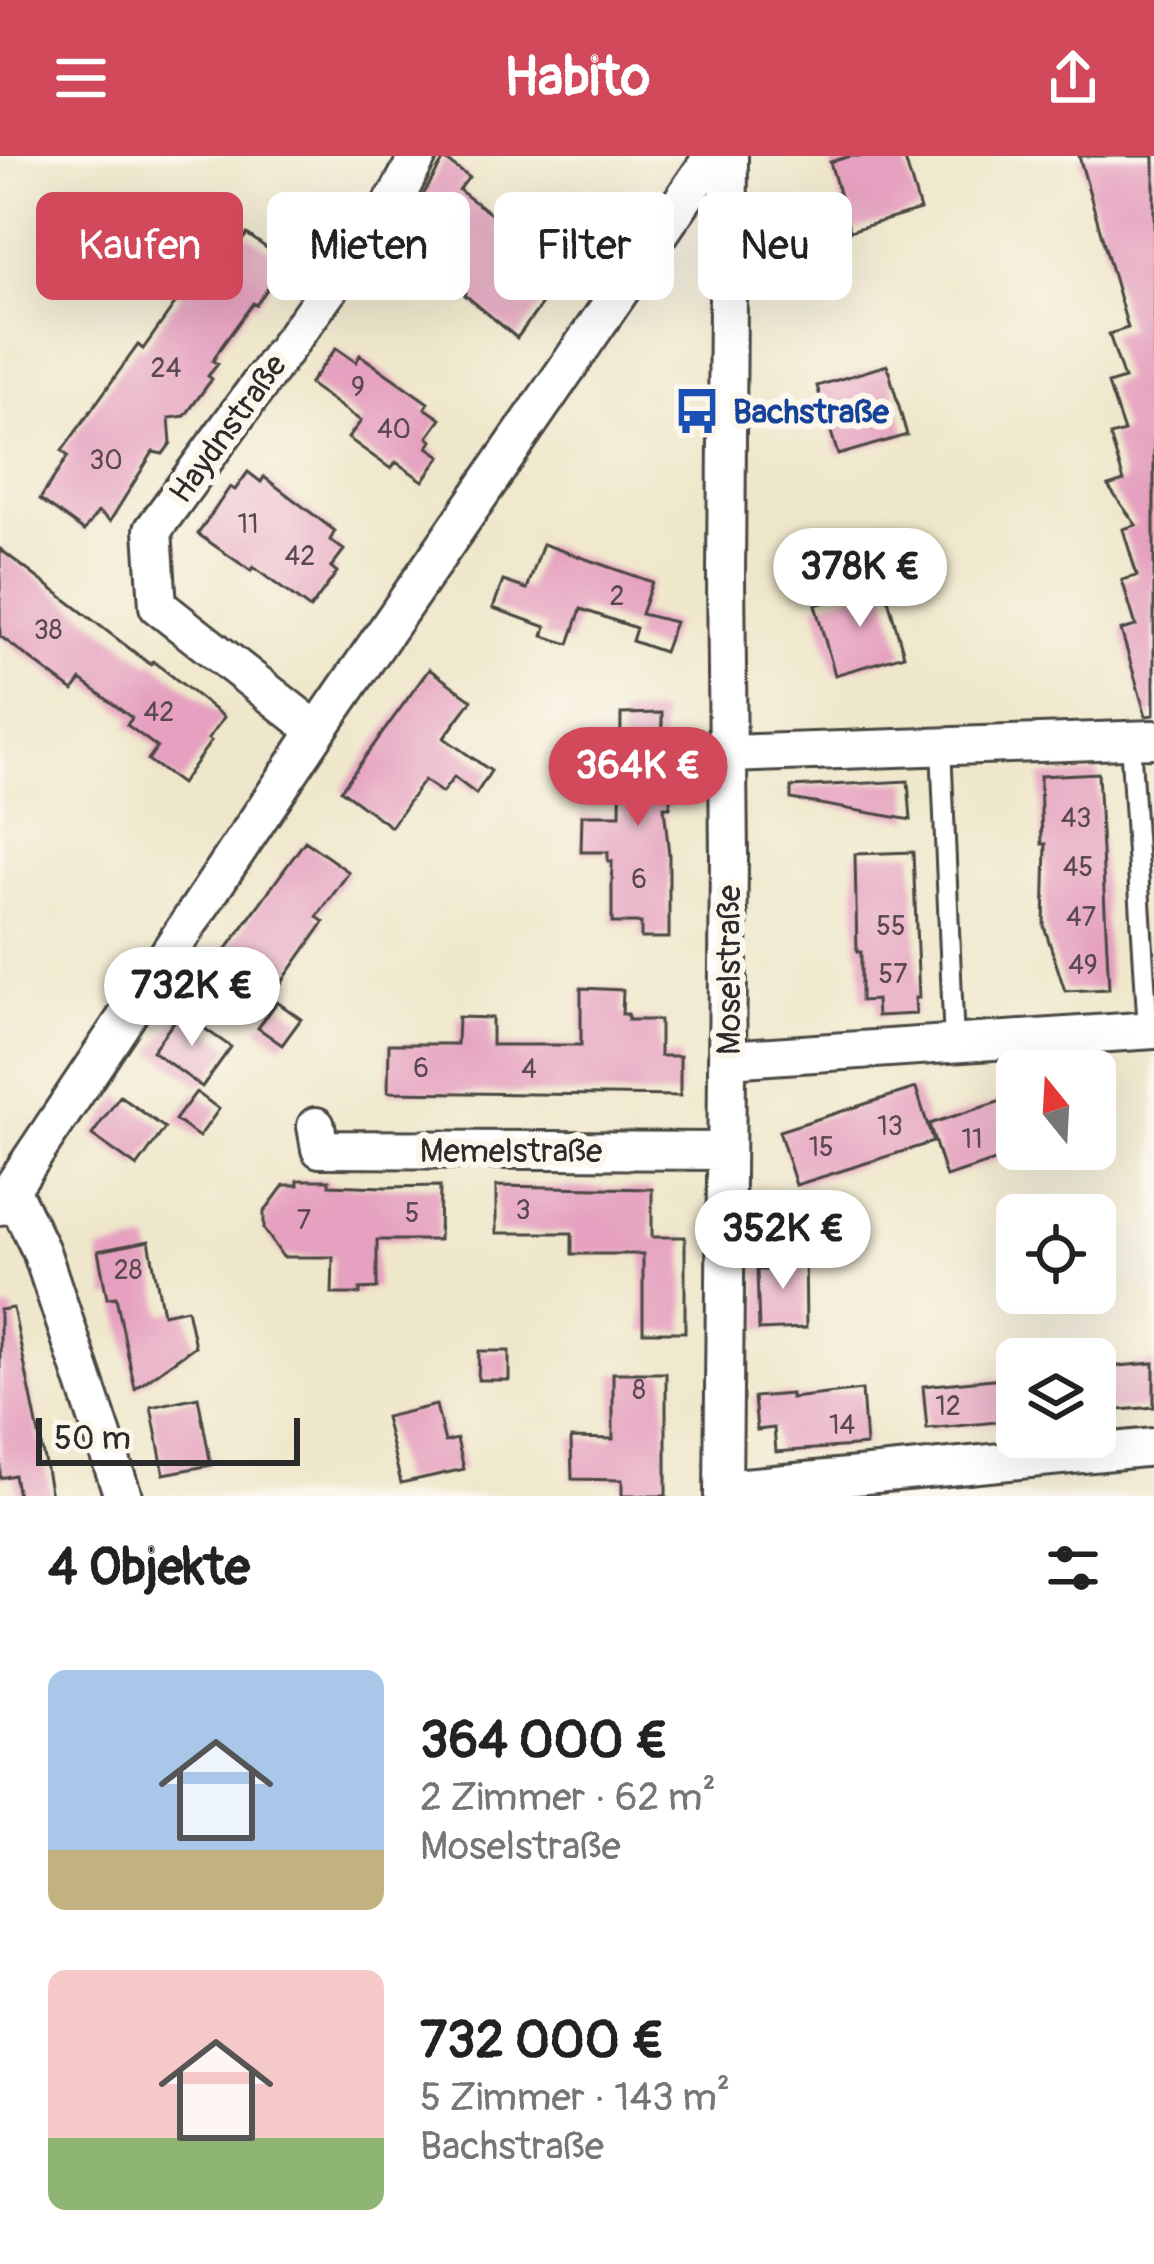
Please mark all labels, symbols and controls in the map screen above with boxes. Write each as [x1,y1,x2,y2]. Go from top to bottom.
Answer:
text: Habito [504,44,650,112]
icon: menu [48,45,114,111]
icon: share [1040,45,1106,111]
chip: Kaufen [36,192,243,300]
chip: Mieten [267,192,470,300]
chip: Filter [494,192,674,300]
chip: Neu [698,192,852,300]
street label: Haydnstraße [161,346,296,511]
house number: 24 [151,352,182,385]
house number: 9 [351,371,365,404]
bus stop icon: Bachstraße [672,386,722,436]
place label: Bachstraße [733,392,889,433]
house number: 40 [377,413,411,446]
house number: 30 [89,444,123,477]
house number: 11 [237,508,259,541]
pin: 378K € [762,528,958,630]
house number: 42 [285,540,315,573]
text: 378K € [800,542,920,591]
house number: 2 [609,580,625,613]
house number: 38 [34,614,62,647]
house number: 42 [144,696,174,729]
pin: 364K € [540,727,736,829]
text: 364K € [576,741,700,790]
house number: 43 [1061,802,1091,835]
house number: 45 [1063,851,1093,884]
house number: 6 [631,863,647,896]
street label: Moselstraße [709,885,750,1055]
house number: 47 [1066,901,1096,934]
house number: 55 [876,910,906,943]
pin: 732K € [94,947,290,1049]
house number: 49 [1068,949,1098,982]
house number: 57 [879,958,907,991]
text: 732K € [131,961,253,1010]
north arrow [996,1050,1116,1170]
map controls [996,1050,1116,1458]
house number: 6 [413,1052,429,1085]
house number: 4 [521,1053,537,1086]
house number: 13 [877,1110,903,1143]
house number: 11 [961,1123,983,1156]
street label: Memelstraße [420,1131,602,1172]
house number: 15 [808,1131,834,1164]
pin: 352K € [685,1190,881,1292]
house number: 3 [515,1194,531,1227]
button: locate [996,1194,1116,1314]
house number: 5 [405,1197,419,1230]
house number: 7 [297,1204,311,1237]
text: 352K € [722,1204,844,1253]
house number: 28 [114,1254,142,1287]
button: layers [996,1338,1116,1458]
house number: 8 [632,1374,646,1407]
house number: 12 [935,1390,961,1423]
house number: 14 [829,1409,855,1442]
scale bar [36,1412,300,1465]
text: 50 m [54,1418,131,1459]
icon: filters [1040,1535,1106,1601]
text: 4 Objekte [48,1536,250,1600]
text: 364 000 € [420,1709,668,1773]
icon: home [144,1718,288,1862]
text: 2 Zimmer · 62 m² [420,1773,716,1822]
text: Moselstraße [420,1822,621,1871]
text: 732 000 € [420,2009,664,2073]
icon: home [144,2018,288,2162]
text: 5 Zimmer · 143 m² [420,2073,730,2122]
text: Bachstraße [420,2122,604,2171]

